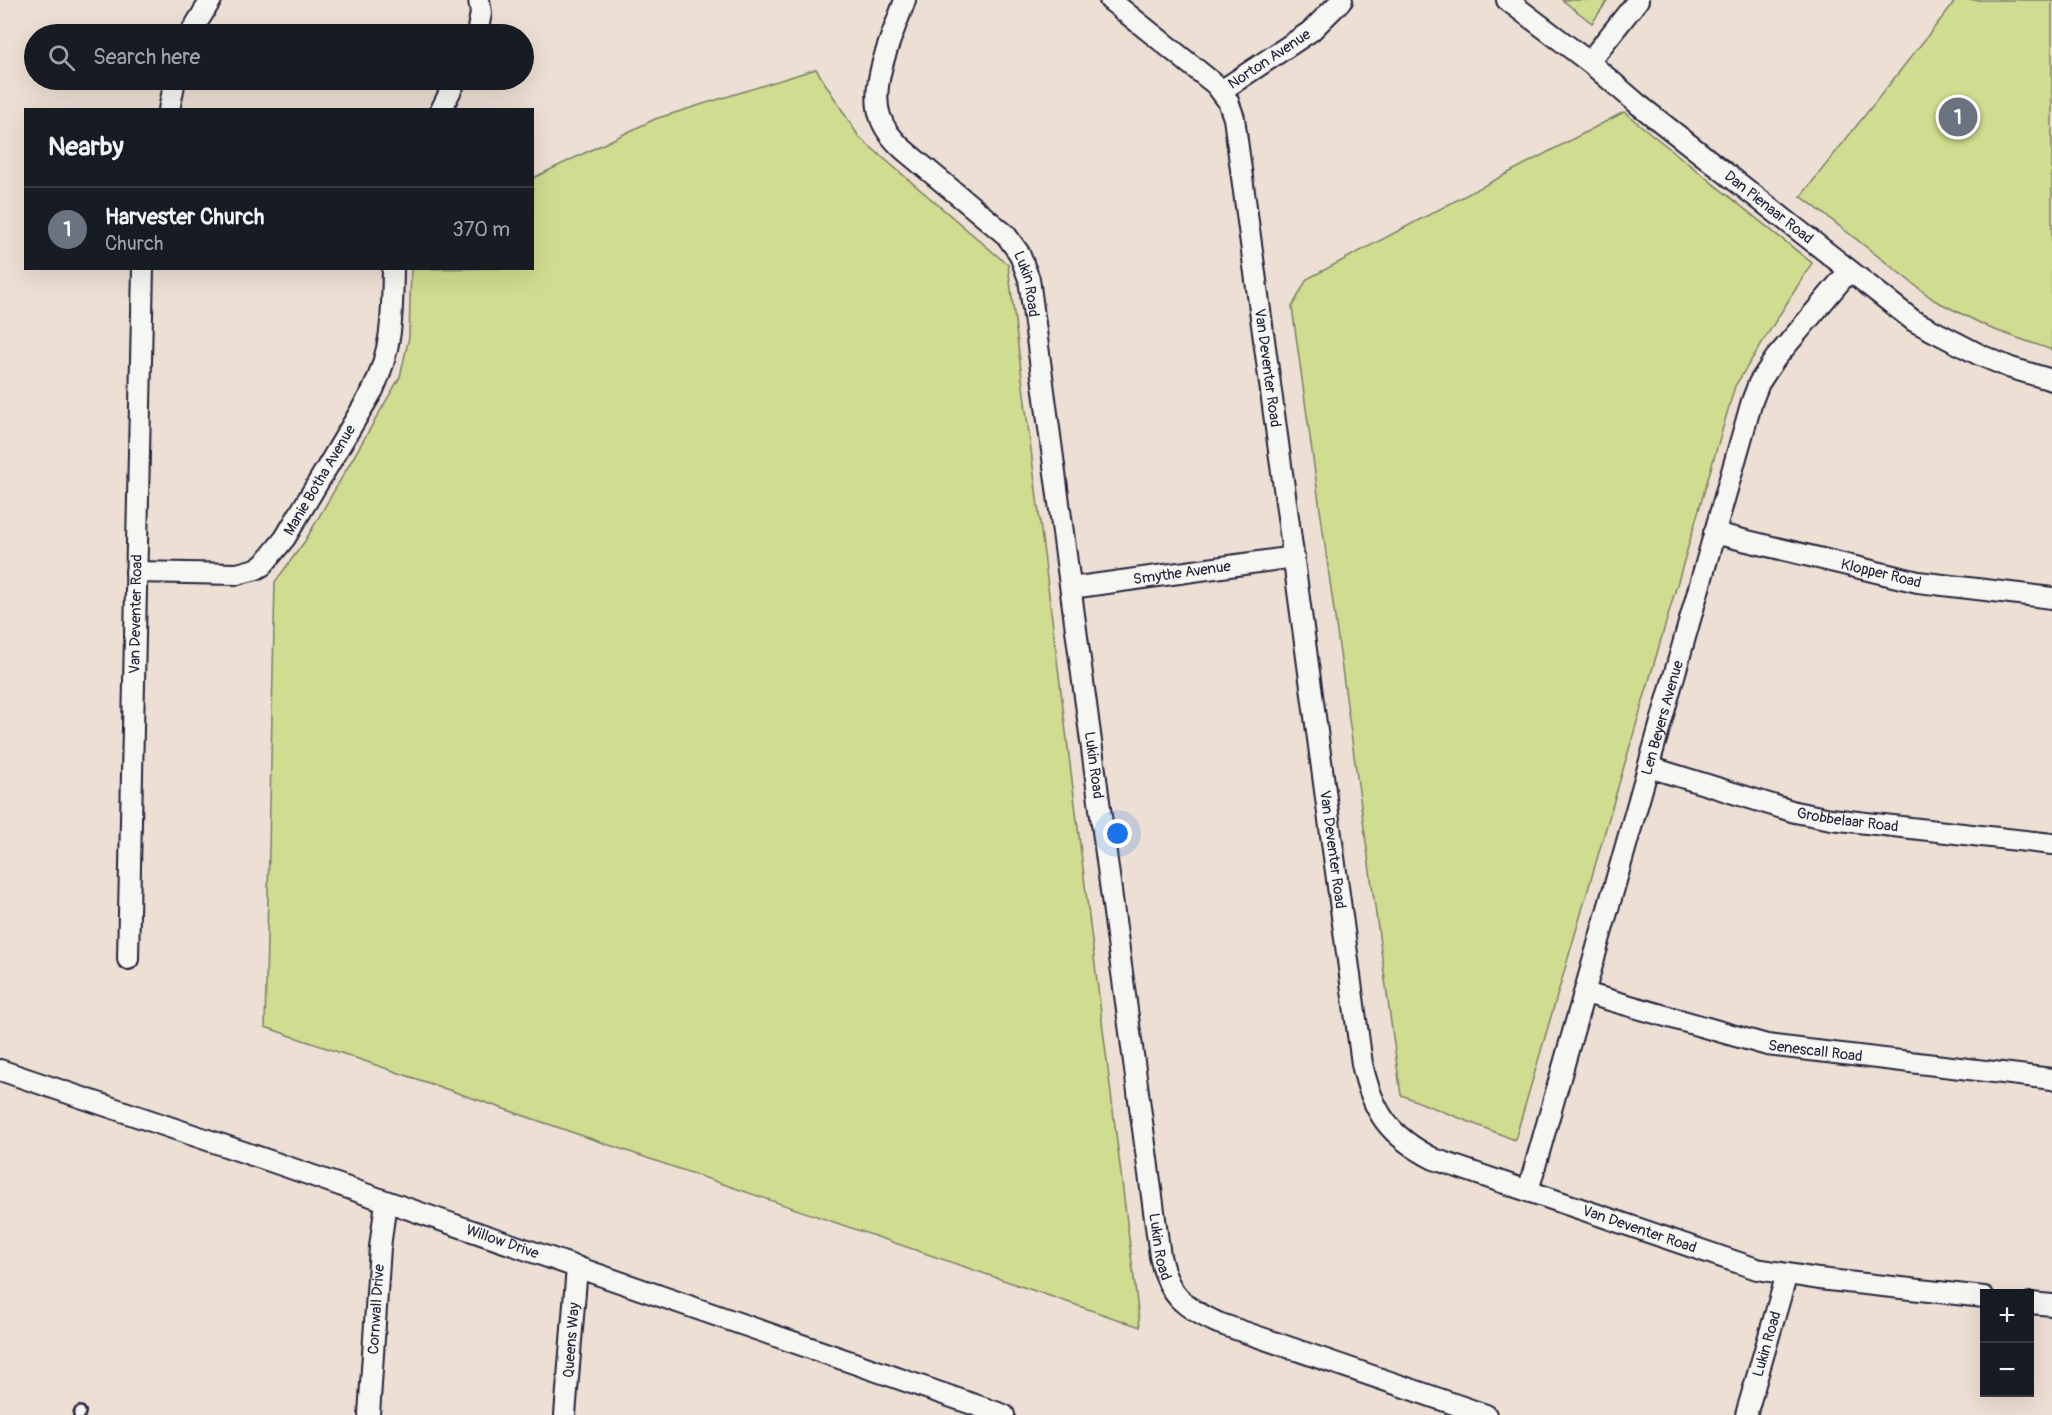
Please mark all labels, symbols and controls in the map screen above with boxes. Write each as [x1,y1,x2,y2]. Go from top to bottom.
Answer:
search box [24,24,534,90]
street label: Norton Avenue [1225,25,1315,94]
icon: search [45,41,78,74]
text: Search here [93,43,200,71]
pin: 1 [1938,94,1978,140]
text: Nearby [48,131,124,163]
street label: Dan Pienaar Road [1720,167,1817,248]
text: Harvester Church [105,203,264,231]
text: 1 [64,217,71,242]
text: 370 m [453,217,510,242]
text: Church [105,231,163,256]
street label: Lukin Road [1009,248,1043,318]
street label: Van Deventer Road [1250,307,1285,428]
street label: Manie Botha Avenue [280,421,360,539]
street label: Van Deventer Road [125,554,147,674]
street label: Klopper Road [1839,555,1923,592]
street label: Smythe Avenue [1132,557,1233,589]
street label: Len Beyers Avenue [1637,658,1688,777]
street label: Lukin Road [1080,730,1108,800]
street label: Van Deventer Road [1315,789,1350,910]
street label: Grobbelaar Road [1795,804,1899,837]
your location [1103,819,1132,848]
street label: Senescall Road [1767,1036,1863,1066]
street label: Van Deventer Road [1580,1201,1699,1258]
street label: Lukin Road [1144,1212,1175,1283]
street label: Willow Drive [463,1221,542,1264]
street label: Cornwall Drive [364,1263,389,1355]
map controls [1980,1289,2034,1397]
button: + [1980,1289,2034,1343]
street label: Queens Way [559,1301,584,1379]
street label: Lukin Road [1749,1309,1786,1379]
button: − [1980,1343,2034,1397]

